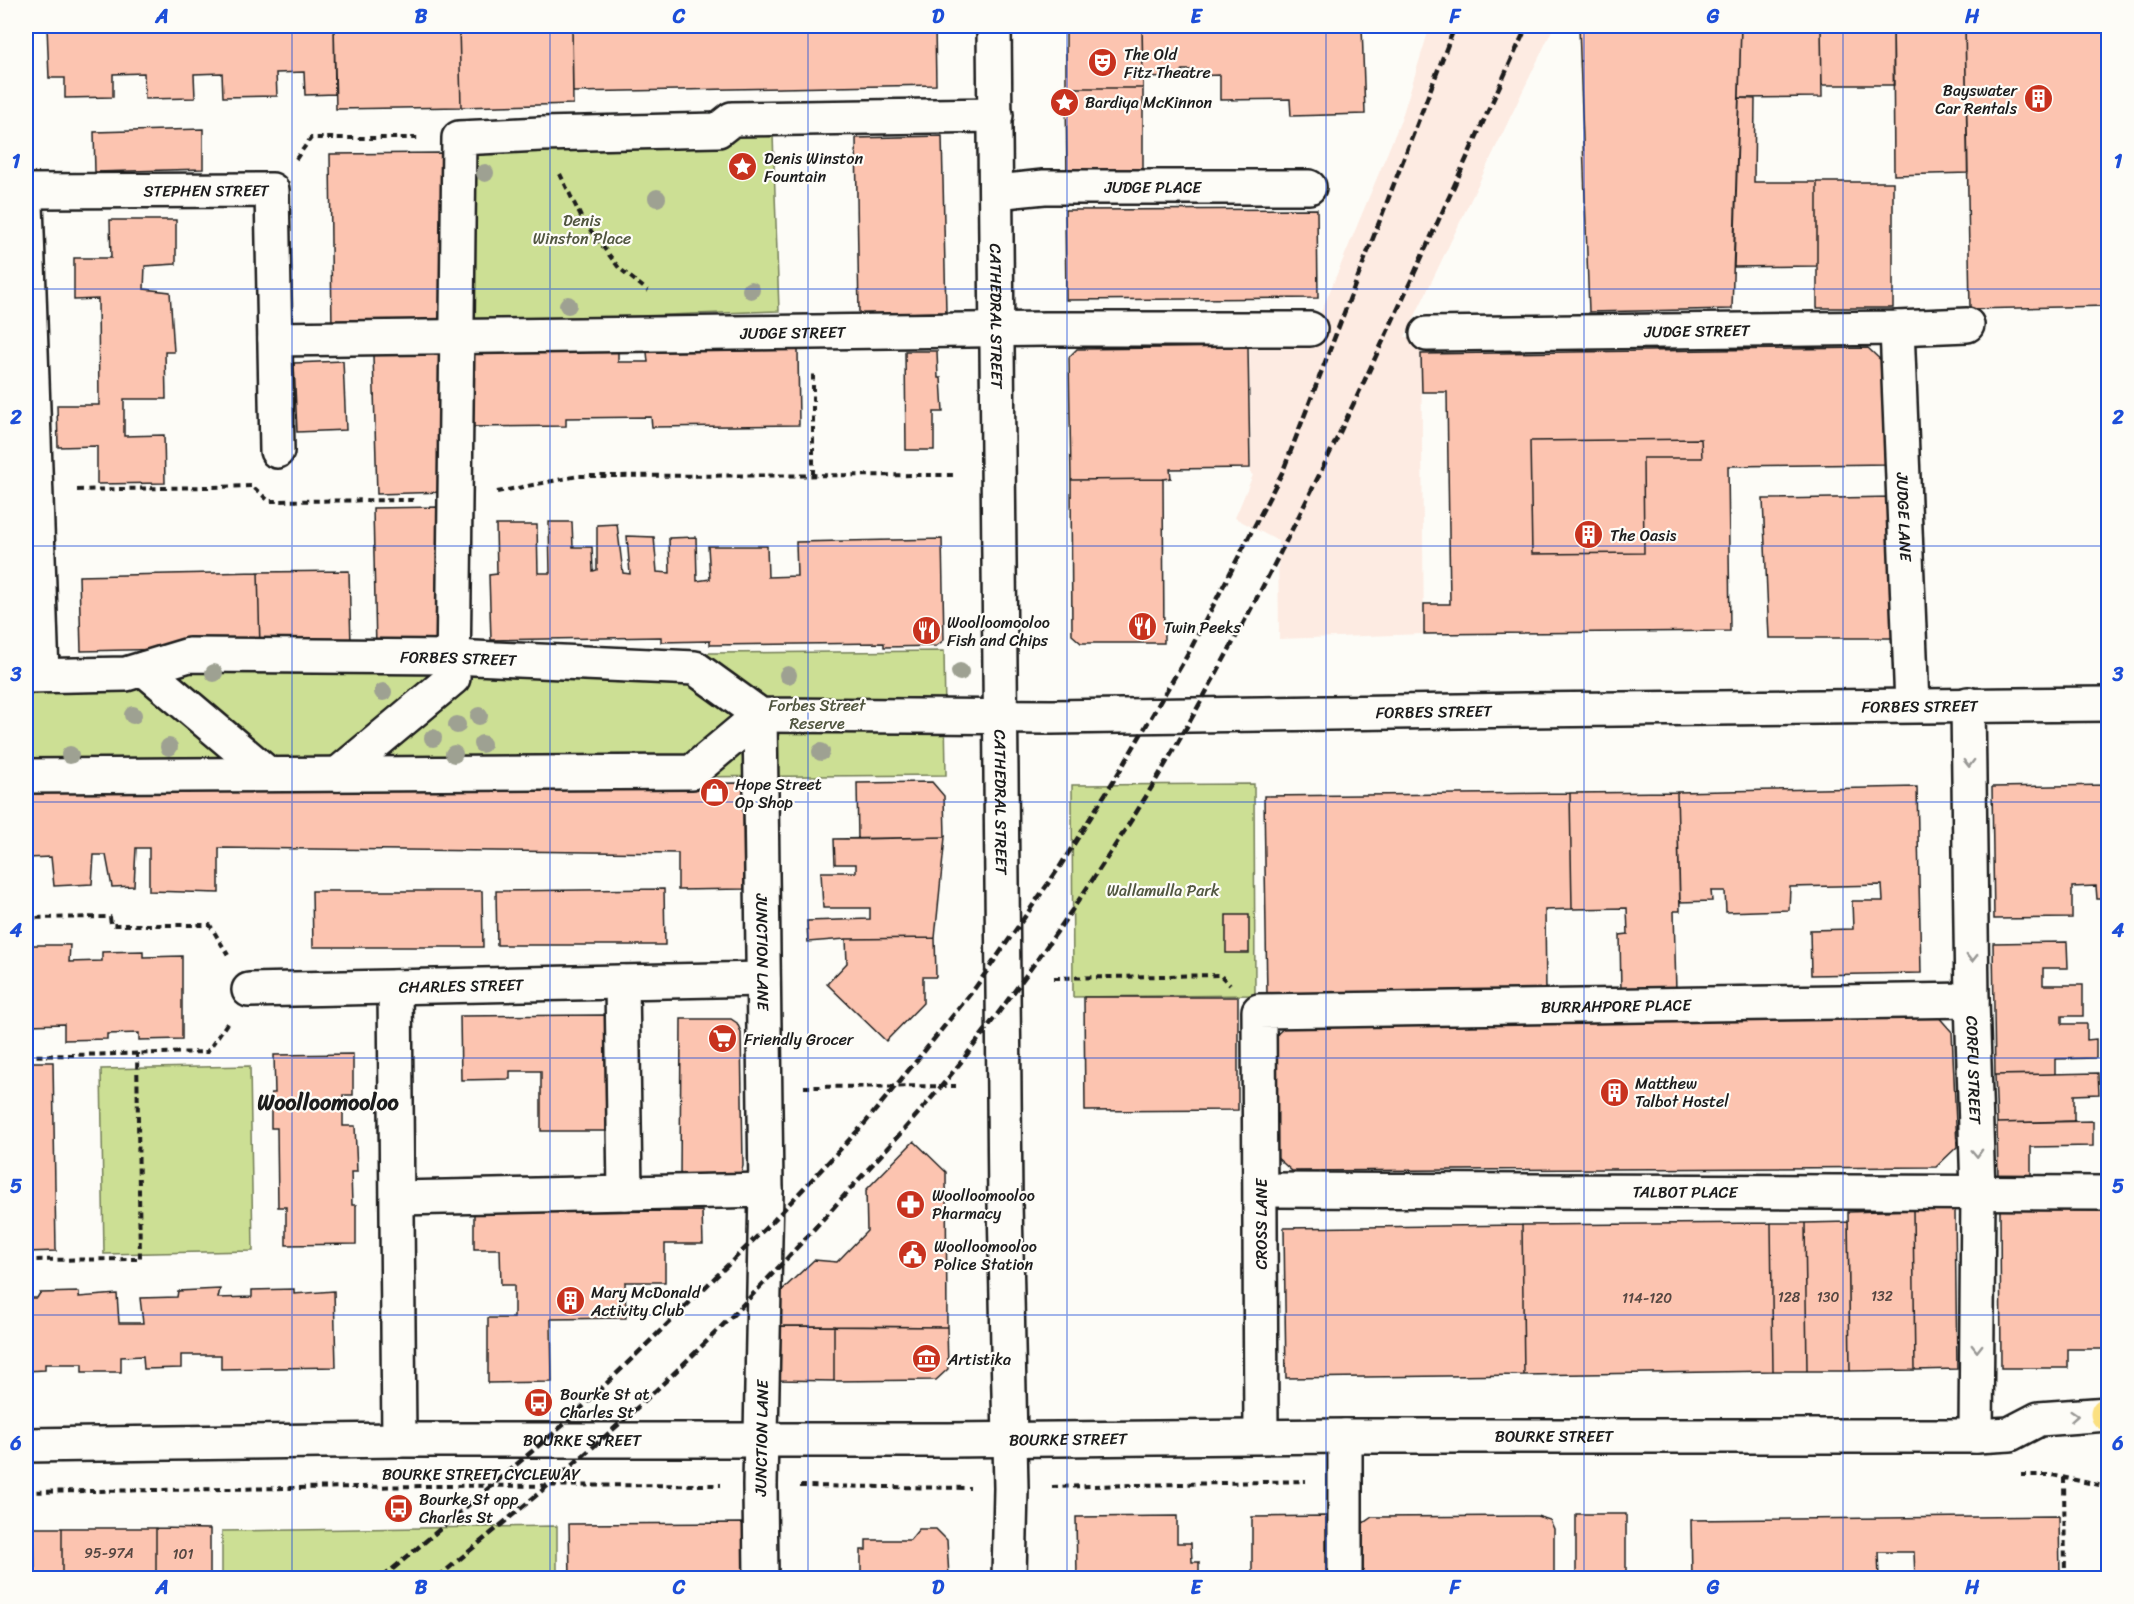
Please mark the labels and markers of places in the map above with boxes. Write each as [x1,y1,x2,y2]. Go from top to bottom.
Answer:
place label: The Old Fitz Theatre [1124,40,1211,87]
theatre icon: The Old Fitz Theatre [1087,47,1119,79]
place label: Bayswater Car Rentals [1935,76,2018,123]
building icon: Bayswater Car Rentals [2022,83,2054,115]
place icon: Bardiya McKinnon [1048,86,1080,118]
place label: Bardiya McKinnon [1085,88,1213,117]
place label: Denis Winston Fountain [764,144,863,191]
place icon: Denis Winston Fountain [727,151,759,183]
building icon: The Oasis [1573,519,1605,551]
place label: The Oasis [1610,521,1677,550]
place label: Woolloomooloo Fish and Chips [947,608,1050,655]
restaurant icon: Twin Peeks [1127,611,1159,643]
place label: Twin Peeks [1164,613,1242,642]
restaurant icon: Woolloomooloo Fish and Chips [910,615,942,647]
place label: Hope Street Op Shop [735,770,822,817]
shop icon: Hope Street Op Shop [698,777,730,809]
supermarket icon: Friendly Grocer [707,1023,739,1055]
place label: Friendly Grocer [744,1025,855,1054]
place label: Matthew Talbot Hostel [1635,1069,1729,1116]
building icon: Matthew Talbot Hostel [1598,1076,1630,1108]
place label: Woolloomooloo Pharmacy [932,1181,1035,1228]
pharmacy icon: Woolloomooloo Pharmacy [895,1188,927,1220]
place label: Woolloomooloo Police Station [934,1232,1037,1279]
public building icon: Woolloomooloo Police Station [897,1239,929,1271]
place label: Mary McDonald Activity Club [590,1278,702,1325]
building icon: Mary McDonald Activity Club [554,1285,586,1317]
museum icon: Artistika [911,1343,943,1375]
place label: Artistika [947,1345,1011,1374]
place label: Bourke St at Charles St [560,1380,649,1427]
bus stop icon: Bourke St at Charles St [523,1387,555,1419]
place label: Bourke St opp Charles St [419,1485,519,1532]
bus stop icon: Bourke St opp Charles St [382,1492,414,1524]

